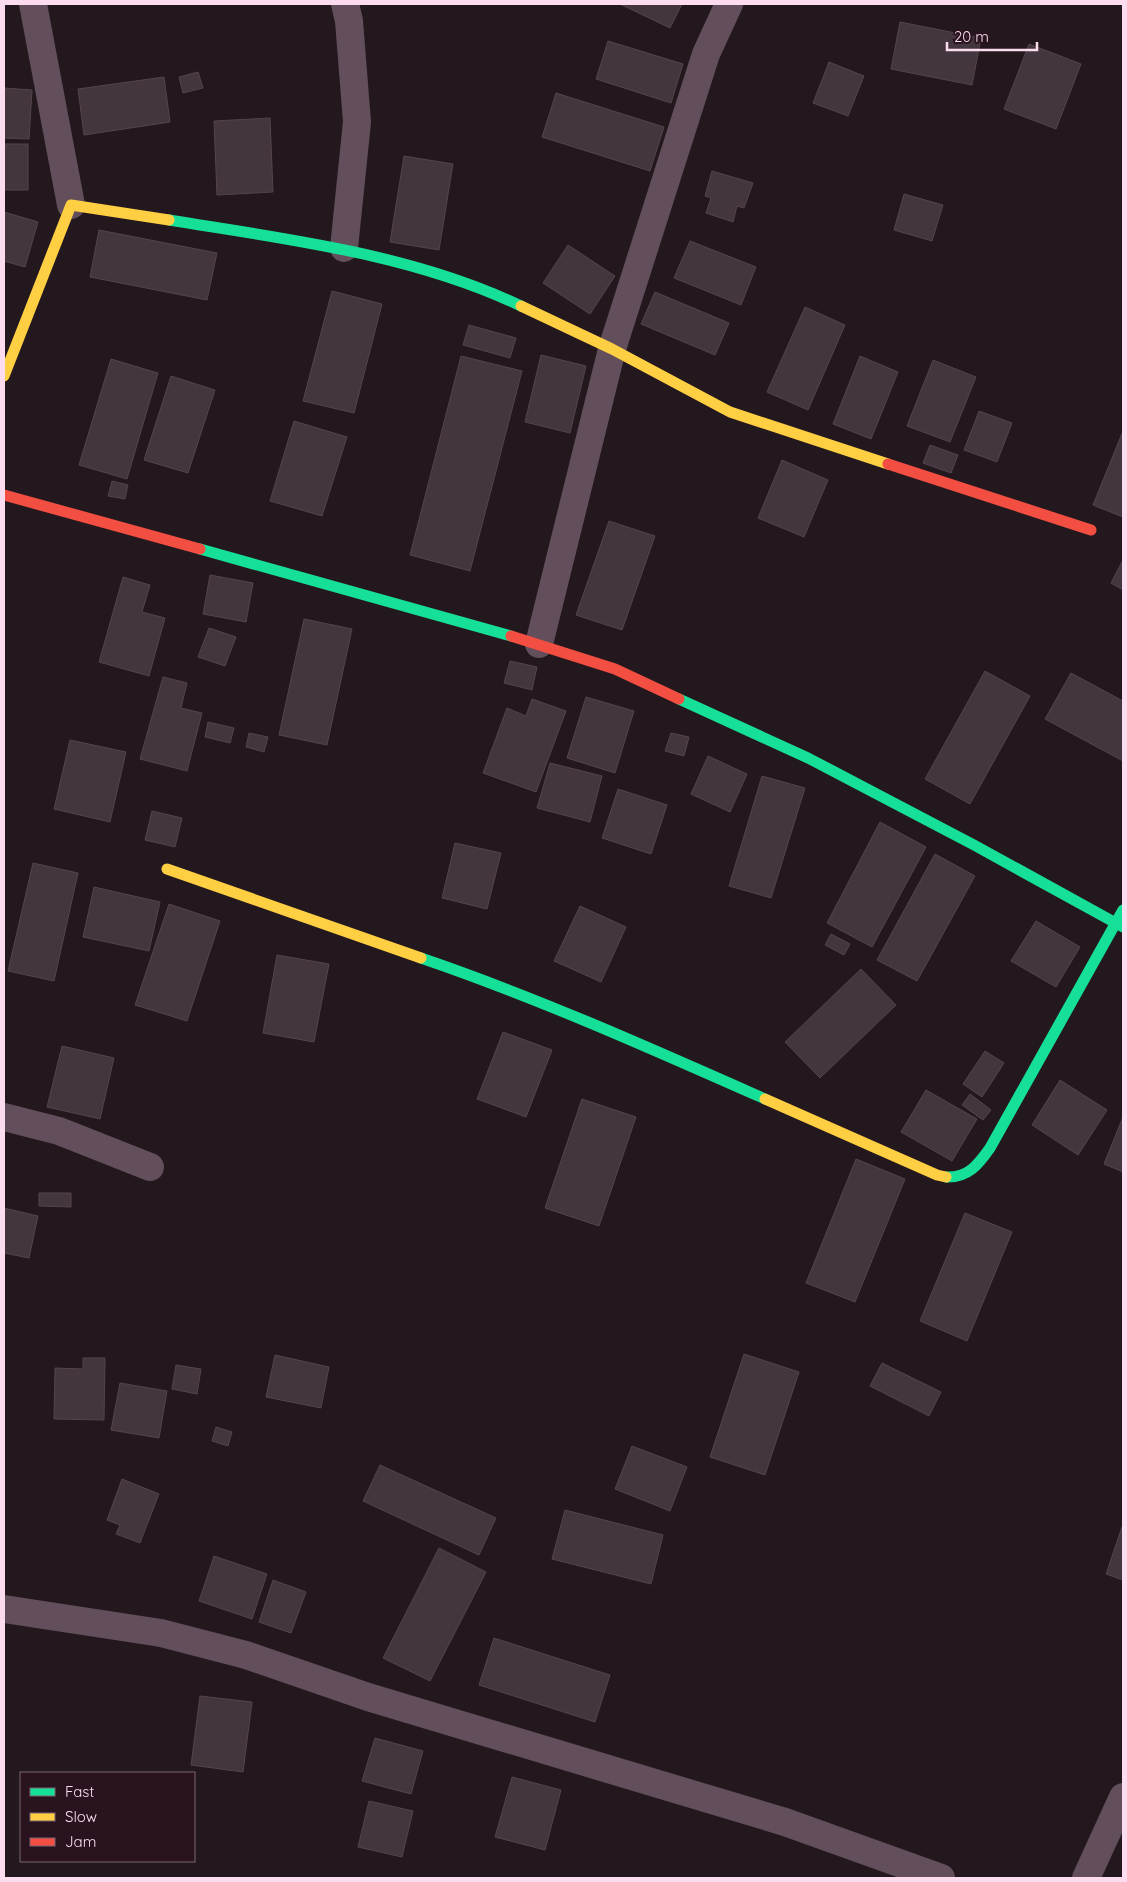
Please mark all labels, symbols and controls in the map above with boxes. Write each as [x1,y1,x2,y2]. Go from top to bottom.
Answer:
scale bar [947,20,1037,52]
text: 20 m [954,27,989,46]
legend [20,1772,195,1862]
text: Fast [65,1782,94,1801]
text: Slow [65,1807,97,1826]
text: Jam [65,1832,96,1851]

